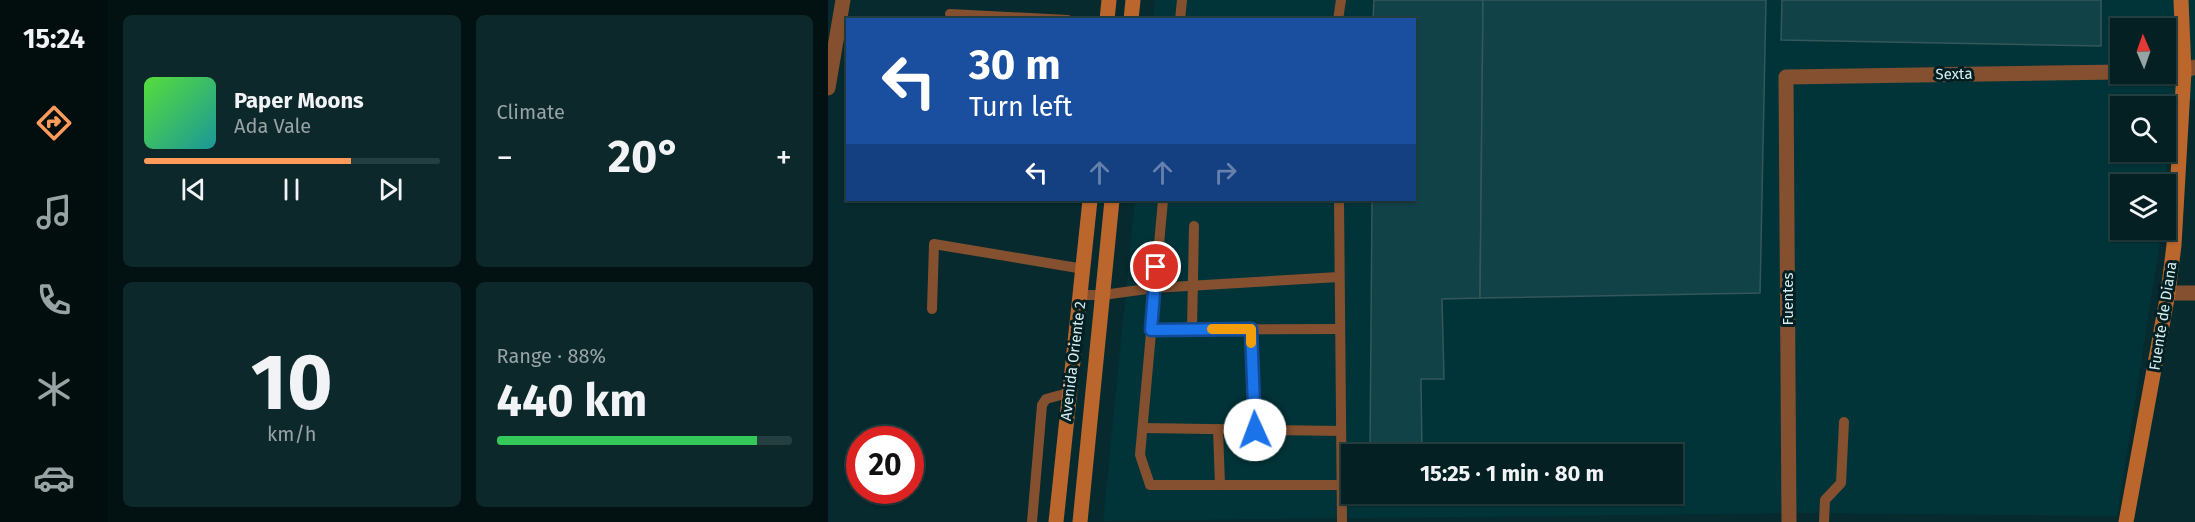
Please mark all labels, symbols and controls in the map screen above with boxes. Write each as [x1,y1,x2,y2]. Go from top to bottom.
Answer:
north arrow [2110,18,2176,84]
map controls [2110,18,2176,240]
text: 15:24 [23,23,85,55]
text: 30 m [969,40,1061,90]
icon: left [870,42,948,120]
street label: Sexta [1935,65,1973,83]
text: Paper Moons [234,87,364,114]
text: Turn left [969,91,1072,123]
button: search [2110,96,2176,162]
text: Climate [497,100,565,124]
icon: directions [33,102,75,144]
text: Ada Vale [234,114,311,138]
text: 20° [608,130,681,184]
text: − [497,138,513,178]
text: + [776,138,792,178]
icon: left [1020,156,1053,189]
icon: ahead [1083,156,1116,189]
icon: ahead [1146,156,1179,189]
icon: right [1209,156,1242,189]
icon: previous [177,173,210,206]
icon: pause [275,173,308,206]
icon: next [374,173,407,206]
button: layers [2110,174,2176,240]
icon: music [33,191,75,233]
pin [1130,241,1181,292]
icon: arrive [1139,250,1172,283]
street label: Fuente de Diana [2146,260,2180,372]
street label: Fuentes [1779,273,1797,325]
icon: phone [33,279,75,321]
street label: Avenida Oriente 2 [1057,300,1089,422]
text: 10 [251,336,333,430]
text: Range · 88% [497,344,606,368]
icon: climate [33,368,75,410]
text: 440 km [497,374,647,428]
position arrow [1223,398,1287,462]
text: km/h [267,422,317,446]
speed limit sign: 20 [846,426,924,504]
icon: car [33,457,75,499]
text: 15:25 · 1 min · 80 m [1420,460,1604,487]

